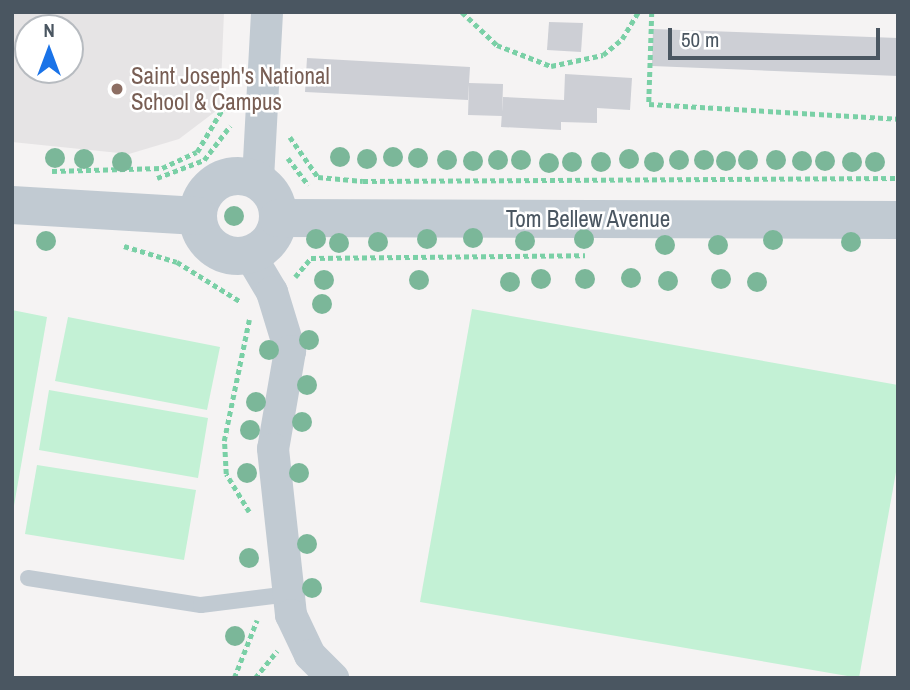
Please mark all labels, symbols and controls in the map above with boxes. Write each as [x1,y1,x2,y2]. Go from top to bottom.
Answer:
north arrow [14,14,84,84]
scale bar [672,14,884,58]
text: N [43,17,55,43]
text: 50 m [681,25,719,54]
place label: Saint Joseph's National School & Campus [131,62,330,116]
marker: Saint Joseph's National School & Campus [109,81,125,97]
street label: Tom Bellew Avenue [505,205,671,233]

